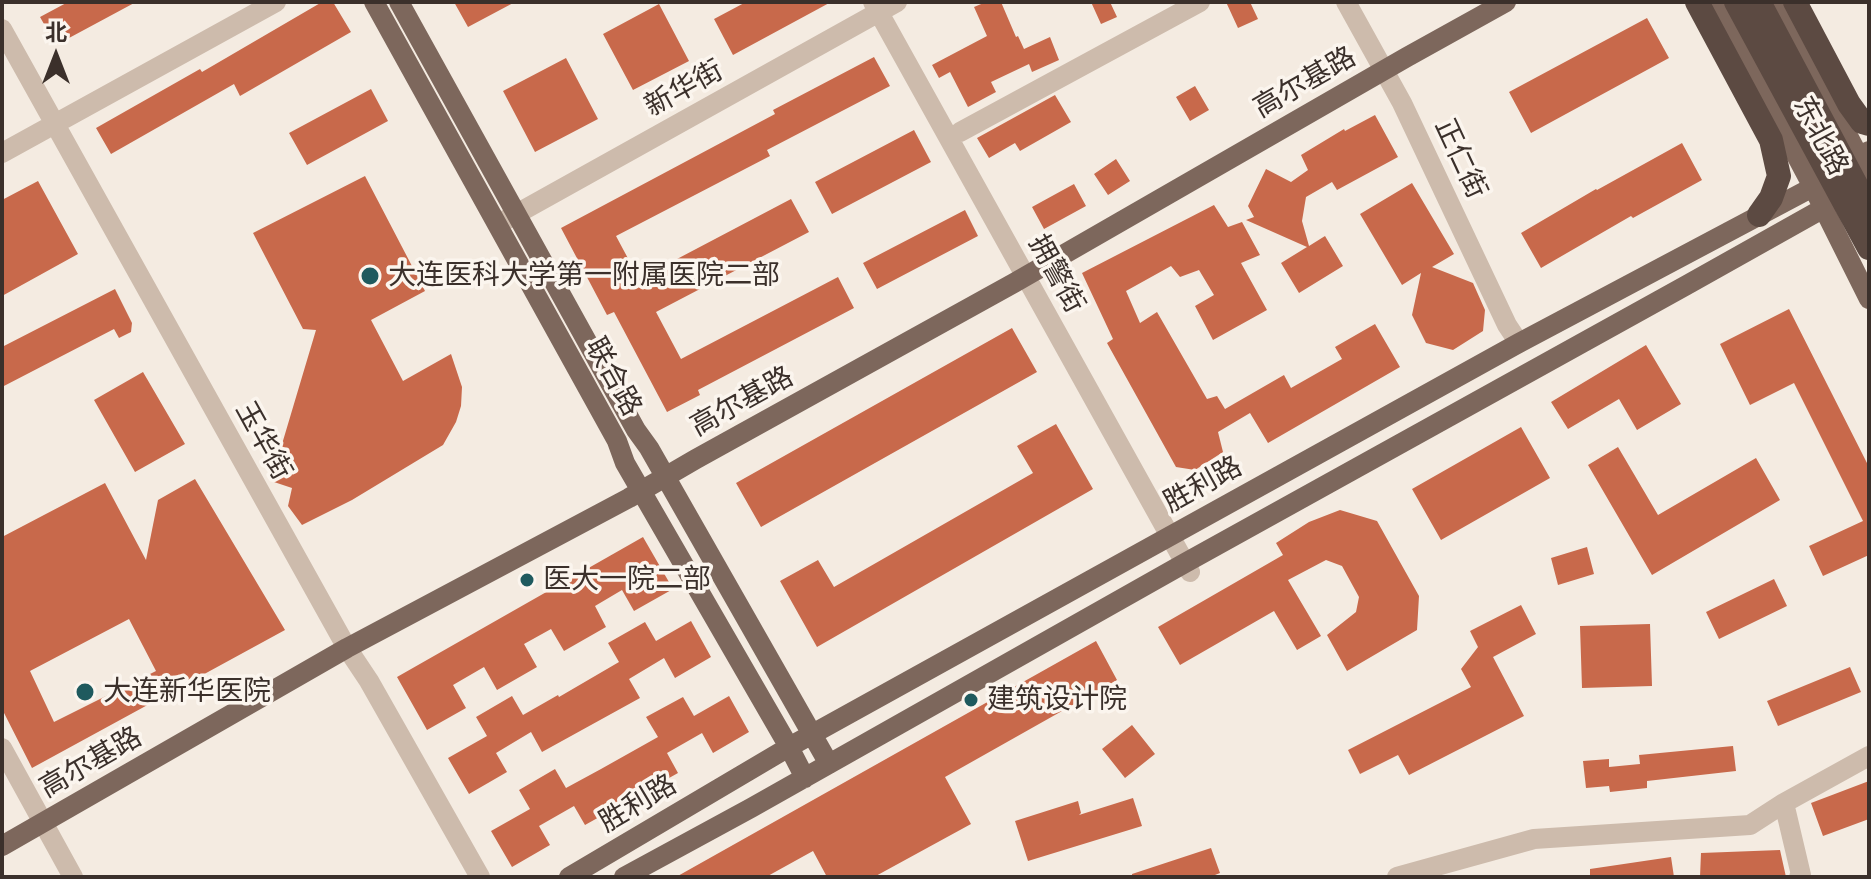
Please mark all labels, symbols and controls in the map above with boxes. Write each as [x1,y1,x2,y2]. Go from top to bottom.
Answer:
north arrow [16,16,96,96]
text: 北 [45,18,67,46]
street label: 高尔基路 [1248,40,1362,126]
street label: 新华街 [639,54,729,124]
street label: 东北路 [1785,91,1855,181]
street label: 正仁街 [1427,114,1493,204]
street label: 拥警街 [1021,229,1091,319]
place label: 大连医科大学第一附属医院二部 [388,259,780,293]
marker: 大连医科大学第一附属医院二部 [359,265,381,287]
street label: 联合路 [578,332,648,422]
street label: 高尔基路 [685,360,799,444]
street label: 玉华街 [228,396,298,486]
street label: 胜利路 [1158,450,1248,520]
place label: 医大一院二部 [543,563,711,597]
marker: 医大一院二部 [518,571,536,589]
place label: 大连新华医院 [103,675,271,709]
marker: 大连新华医院 [74,681,96,703]
place label: 建筑设计院 [987,683,1127,717]
marker: 建筑设计院 [962,691,980,709]
street label: 高尔基路 [34,720,148,806]
street label: 胜利路 [593,768,683,840]

